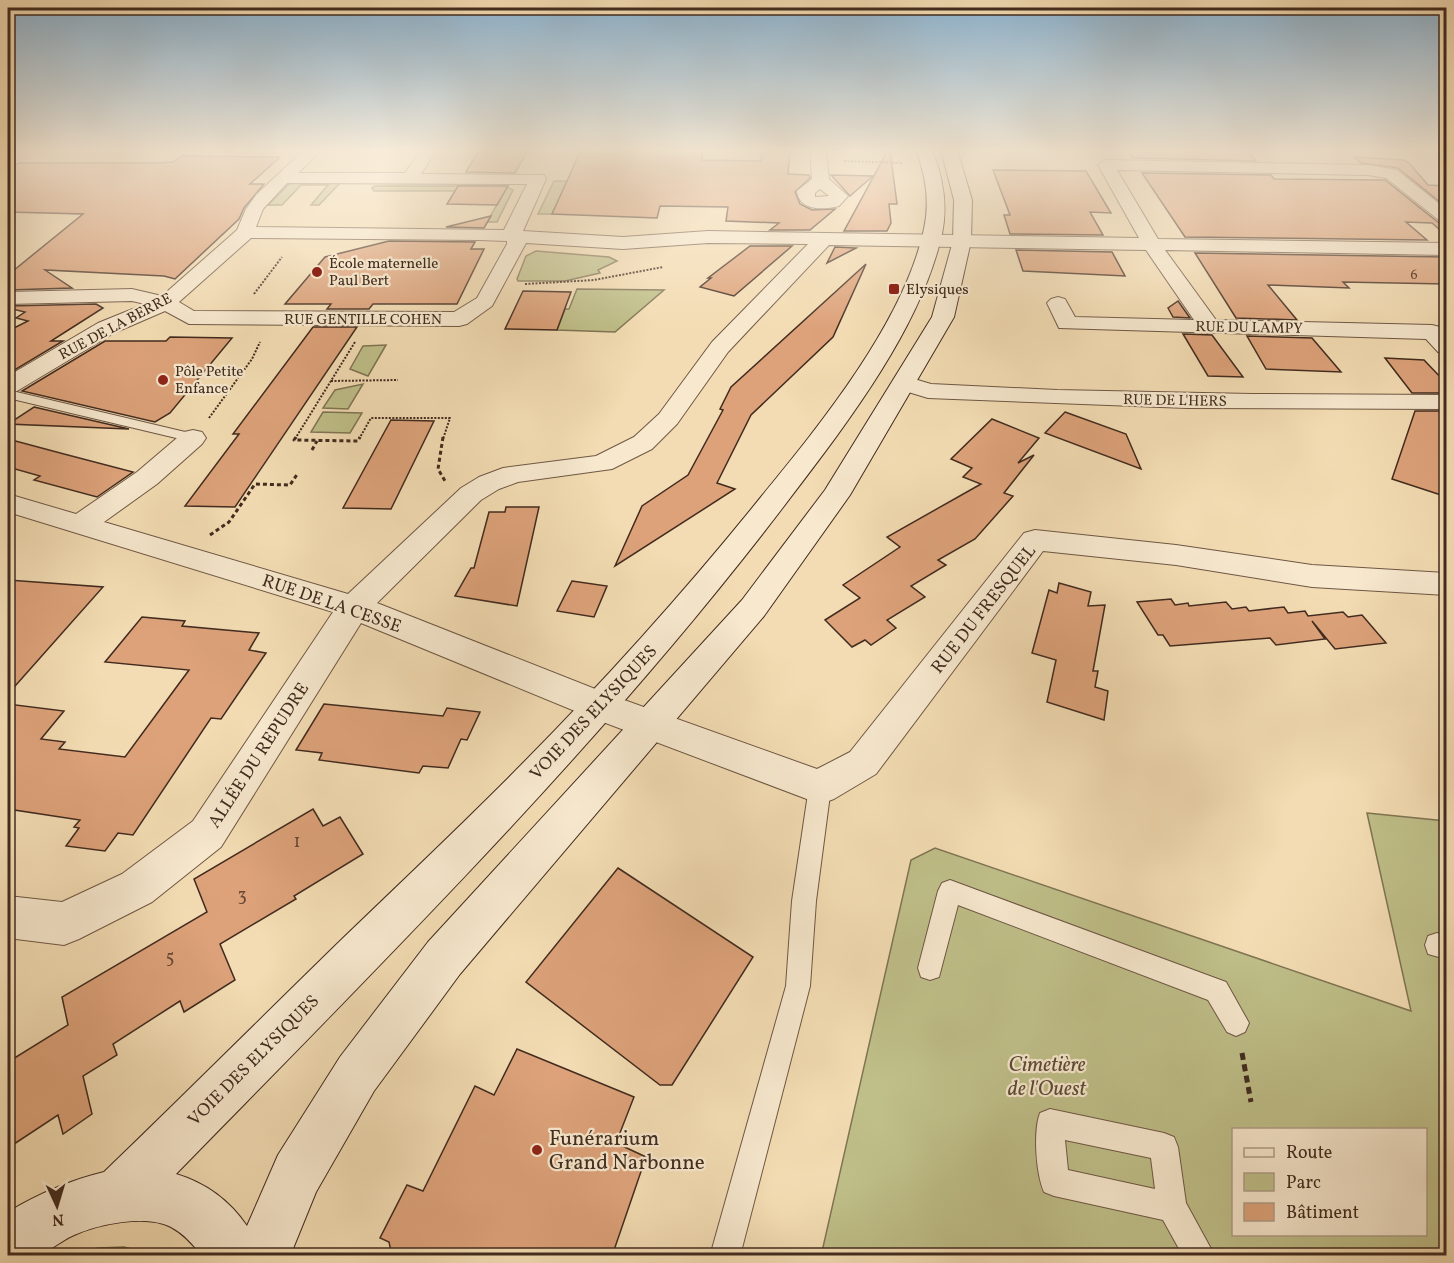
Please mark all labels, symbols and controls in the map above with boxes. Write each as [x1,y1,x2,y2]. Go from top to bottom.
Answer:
place label: École maternelle Paul Bert [329,254,438,292]
marker: École maternelle Paul Bert [310,265,324,279]
house number: 6 [1410,266,1418,285]
place label: Elysiques [906,280,969,301]
marker: Elysiques [887,282,901,296]
street label: RUE DE LA BERRE [55,289,176,366]
street label: RUE GENTILLE COHEN [284,310,442,331]
street label: RUE DU LAMPY [1195,317,1303,340]
place label: Pôle Petite Enfance [175,362,243,400]
marker: Pôle Petite Enfance [156,373,170,387]
street label: RUE DE L'HERS [1123,390,1227,413]
street label: RUE DU FRESQUEL [926,540,1042,680]
street label: RUE DE LA CESSE [258,569,405,640]
street label: VOIE DES ELYSIQUES [525,640,664,786]
street label: ALLÉE DU REPUDRE [203,678,316,833]
house number: 1 [294,830,300,855]
house number: 3 [237,884,247,909]
house number: 5 [166,946,174,971]
street label: VOIE DES ELYSIQUES [183,990,325,1132]
park label: Cimetière de l'Ouest [1008,1051,1087,1104]
place label: Funérarium Grand Narbonne [549,1125,705,1178]
legend [1232,1128,1427,1236]
text: Route [1286,1141,1332,1166]
marker: Funérarium Grand Narbonne [530,1143,544,1157]
text: Parc [1286,1171,1321,1196]
north arrow [27,1176,87,1236]
text: Bâtiment [1286,1201,1359,1226]
text: N [51,1208,64,1230]

